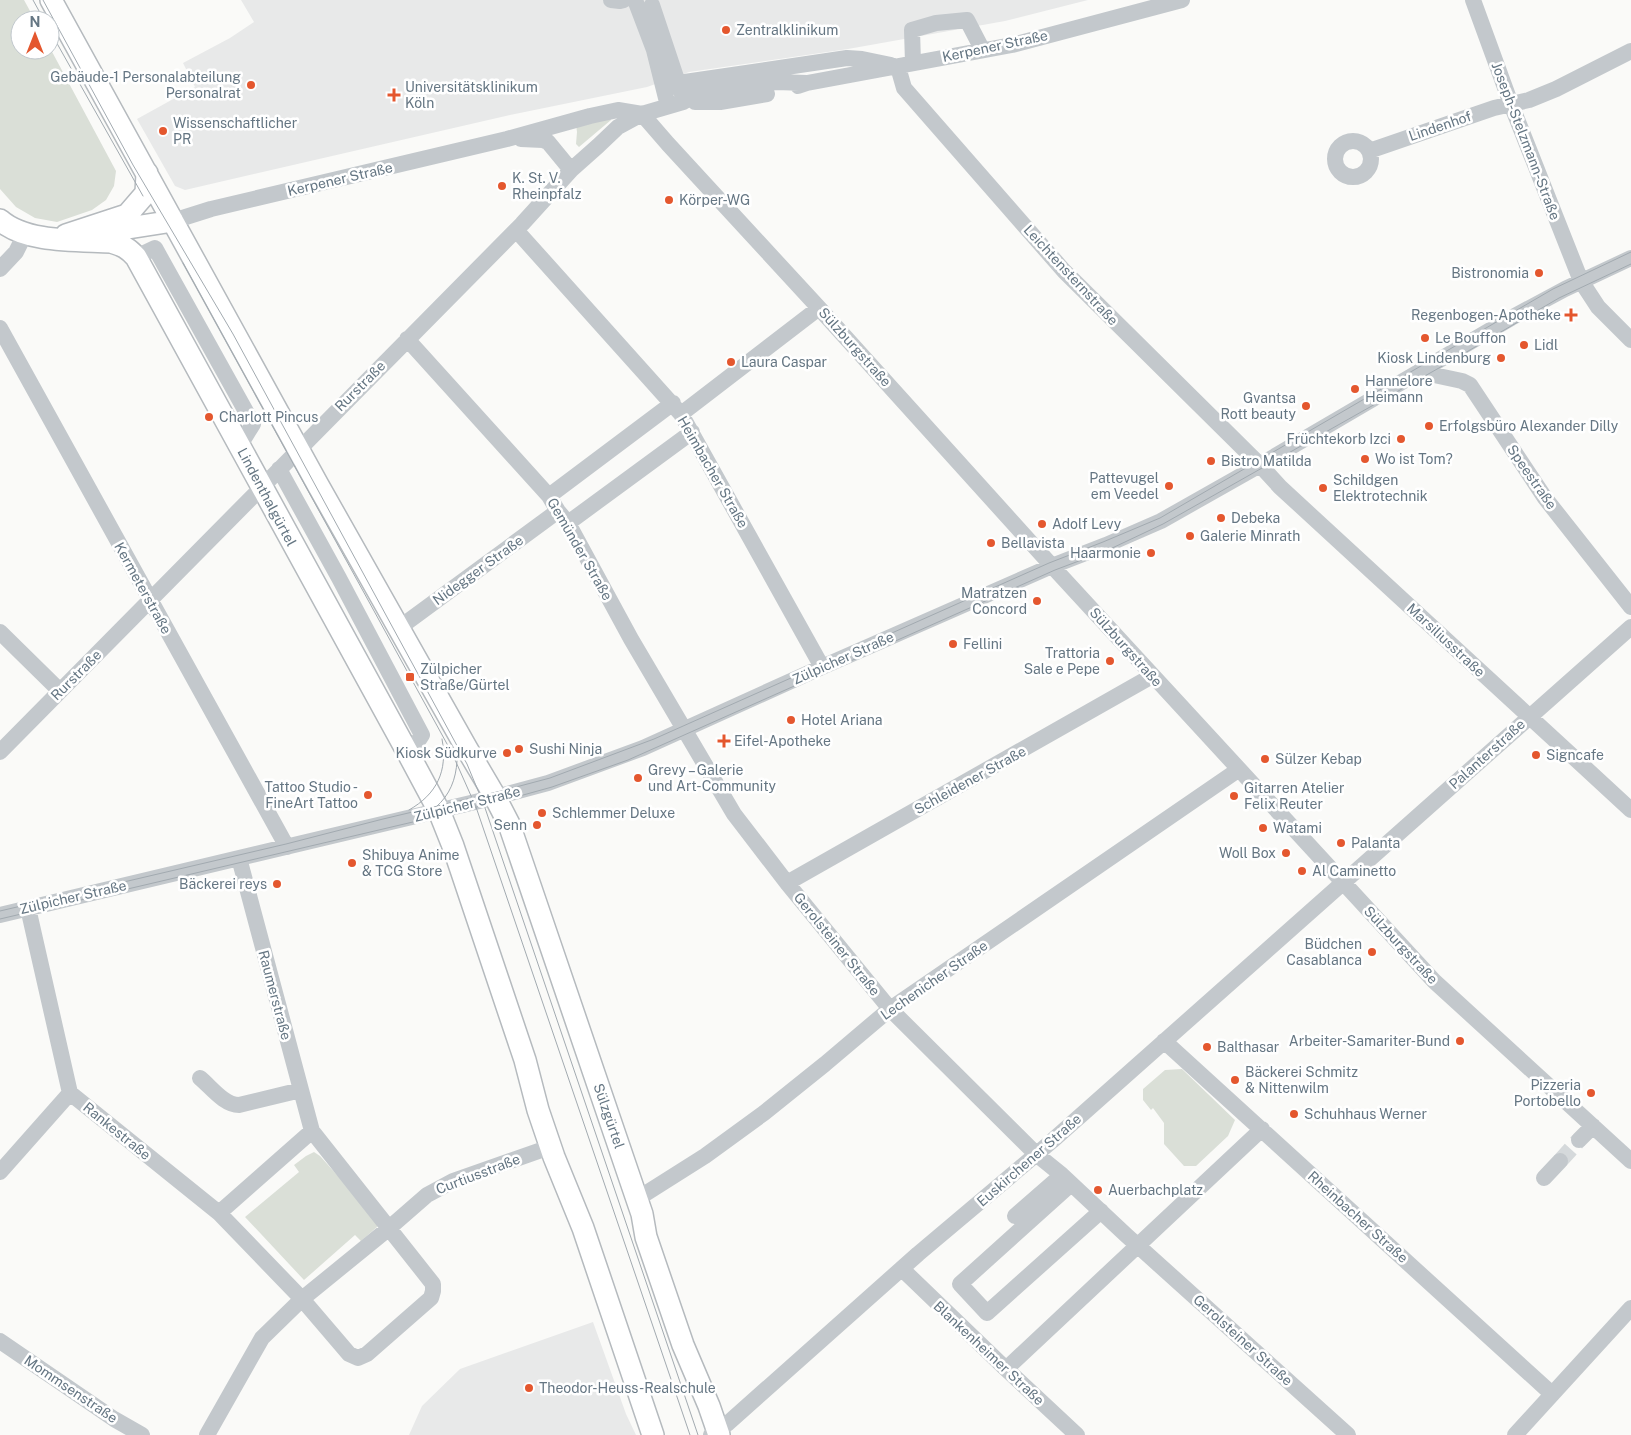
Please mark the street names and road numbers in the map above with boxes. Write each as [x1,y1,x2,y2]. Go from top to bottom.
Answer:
street label: Kerpener Straße [941,27,1049,65]
street label: Joseph-Stelzmann-Straße [1488,60,1564,222]
street label: Lindenhof [1407,108,1474,144]
street label: Kerpener Straße [286,159,394,199]
street label: Leichtensternstraße [1021,222,1121,328]
street label: Sülzburgstraße [815,304,895,390]
street label: Rurstraße [332,357,389,414]
street label: Heimbacher Straße [674,413,752,531]
street label: Speestraße [1504,442,1560,512]
street label: Lindenthalgürtel [234,445,300,549]
street label: Gemünder Straße [544,495,616,603]
street label: Nidegger Straße [430,532,526,608]
street label: Kermeterstraße [111,539,175,637]
street label: Marsiliusstraße [1404,600,1488,680]
street label: Sülzburgstraße [1086,604,1166,690]
street label: Zülpicher Straße [790,628,896,688]
street label: Rurstraße [48,646,105,703]
street label: Palanterstraße [1446,716,1528,792]
street label: Schleidener Straße [911,743,1029,817]
street label: Zülpicher Straße [412,783,522,825]
street label: Zülpicher Straße [18,877,128,917]
street label: Gerolsteiner Straße [791,889,883,999]
street label: Sülzburgstraße [1361,903,1441,987]
street label: Lechenicher Straße [877,937,991,1023]
street label: Raumerstraße [255,948,295,1042]
street label: Sülzgürtel [590,1081,628,1151]
street label: Rankestraße [80,1099,154,1163]
street label: Euskirchener Straße [974,1110,1084,1210]
street label: Curtiusstraße [434,1151,522,1197]
street label: Rheinbacher Straße [1305,1168,1411,1266]
street label: Gerolsteiner Straße [1190,1291,1296,1389]
street label: Blankenheimer Straße [930,1298,1048,1408]
street label: Mommsenstraße [21,1352,121,1426]

